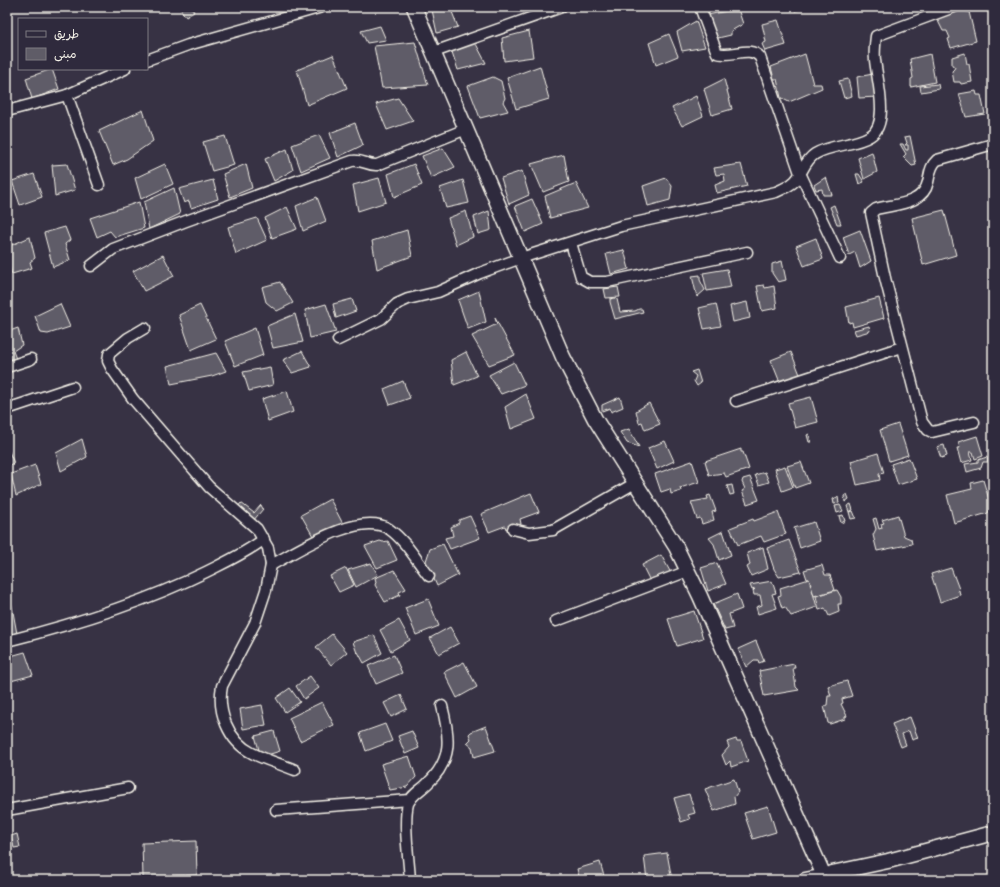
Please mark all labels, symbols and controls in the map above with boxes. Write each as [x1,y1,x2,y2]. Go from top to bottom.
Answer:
legend [18,18,148,70]
text: طريق [54,27,79,41]
text: مبنى [54,47,77,62]

